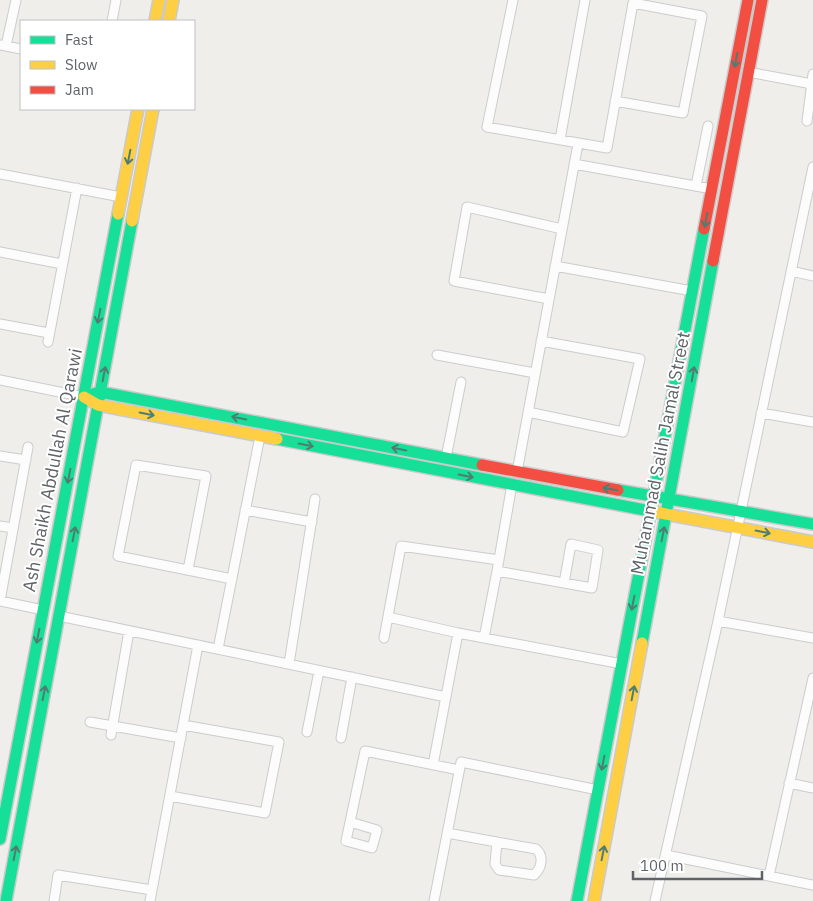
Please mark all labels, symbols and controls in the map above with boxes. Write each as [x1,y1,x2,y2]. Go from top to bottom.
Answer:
legend [20,20,195,110]
text: Fast [65,30,93,49]
one-way arrow [731,52,741,68]
text: Slow [65,55,98,74]
text: Jam [65,80,94,99]
one-way arrow [124,148,133,164]
one-way arrow [700,212,710,228]
one-way arrow [93,308,103,324]
street label: Muhammad Salih Jamal Street [625,330,695,576]
street label: Ash Shaikh Abdullah Al Qarawi [17,346,87,594]
one-way arrow [99,366,109,382]
one-way arrow [688,366,698,382]
one-way arrow [138,410,154,420]
one-way arrow [231,413,247,423]
one-way arrow [298,441,314,451]
one-way arrow [391,444,407,453]
one-way arrow [63,468,73,484]
one-way arrow [458,471,474,481]
one-way arrow [602,483,618,493]
one-way arrow [70,526,79,542]
one-way arrow [659,526,668,542]
one-way arrow [755,528,771,538]
one-way arrow [628,595,638,611]
one-way arrow [33,627,43,643]
one-way arrow [40,686,50,702]
one-way arrow [629,686,638,702]
one-way arrow [598,754,608,770]
one-way arrow [10,845,20,861]
one-way arrow [599,845,608,861]
scale bar [633,848,762,880]
text: 100 m [640,856,684,875]

